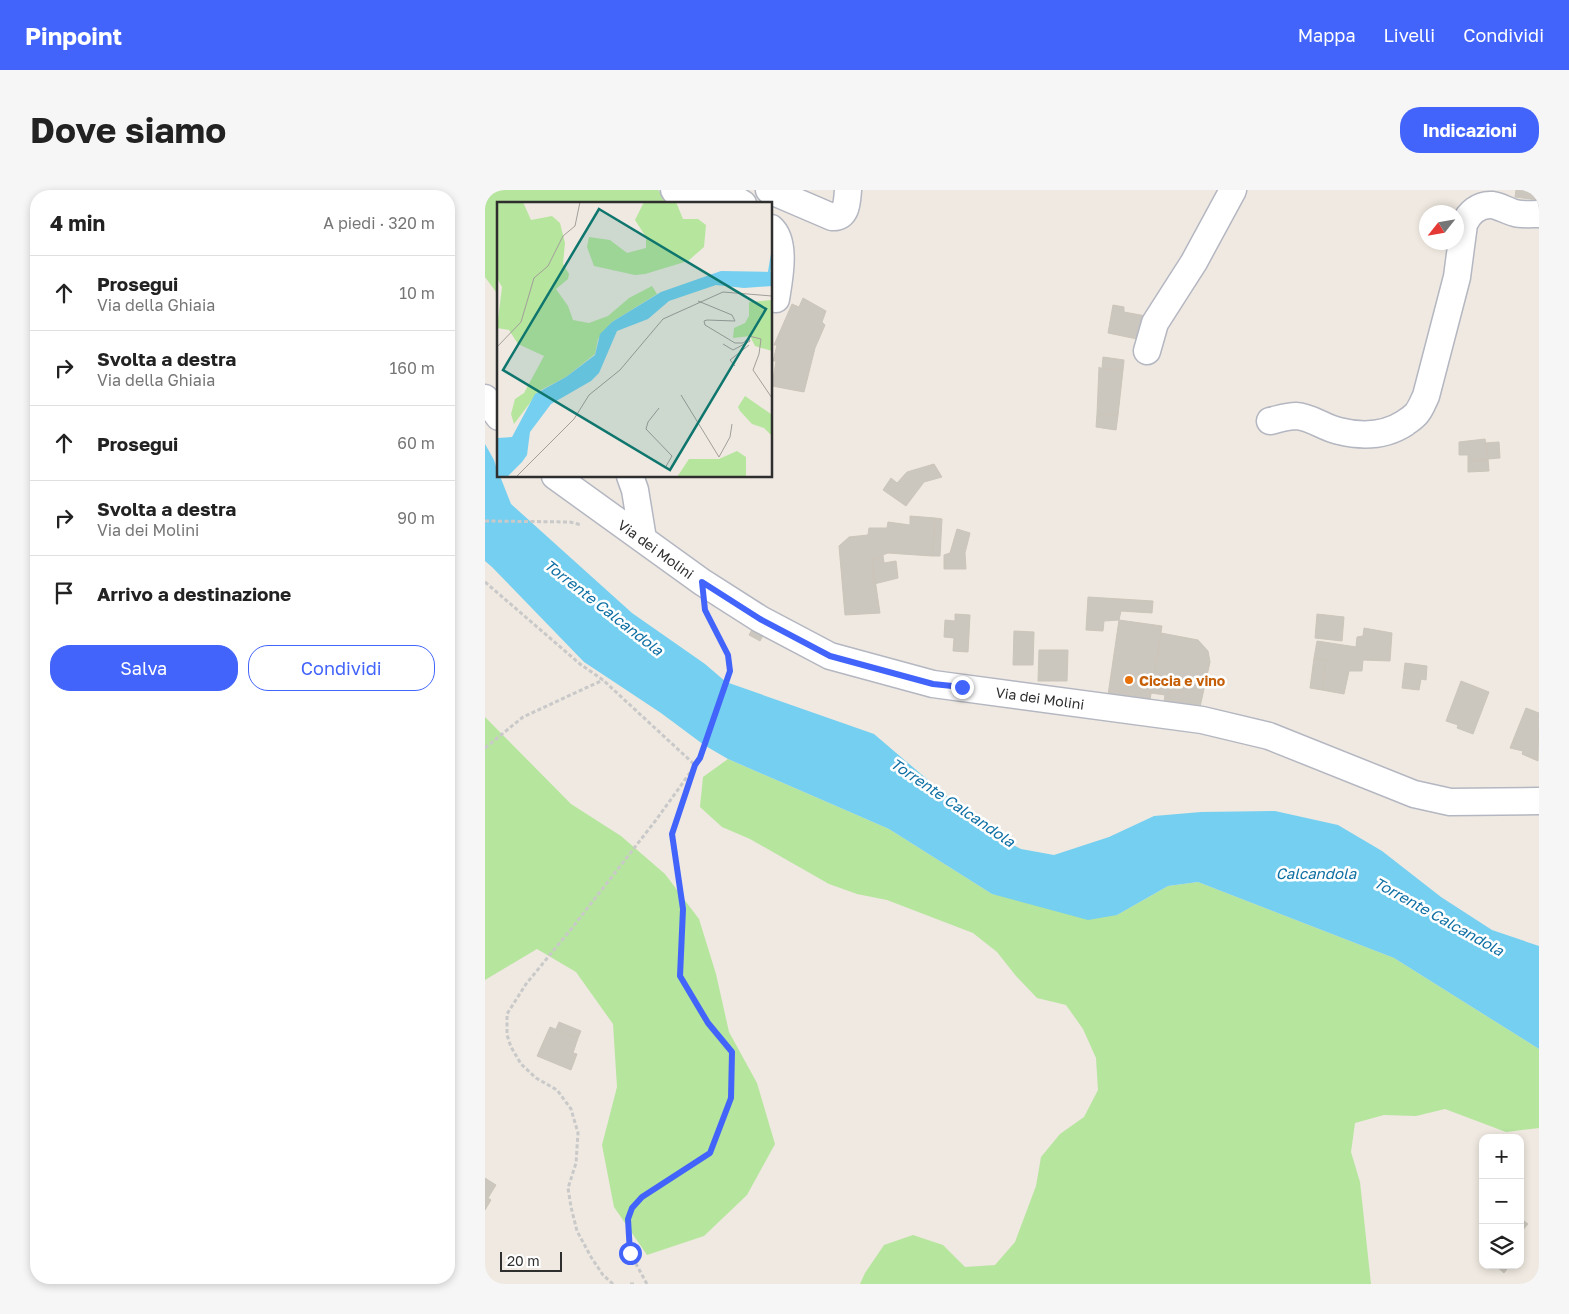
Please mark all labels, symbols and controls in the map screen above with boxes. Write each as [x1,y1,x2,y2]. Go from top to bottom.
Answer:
text: Pinpoint [25,21,122,50]
text: Mappa [1298,24,1356,46]
text: Livelli [1384,24,1435,46]
text: Condividi [1463,24,1544,46]
button: Indicazioni [1400,107,1539,153]
text: Dove siamo [30,109,226,151]
inset map [497,202,773,478]
north arrow [1419,205,1464,250]
text: 4 min [50,210,105,236]
text: A piedi · 320 m [323,213,435,233]
text: Prosegui [97,272,178,295]
icon: ahead [50,279,78,307]
text: 10 m [399,283,435,303]
text: Via della Ghiaia [97,295,215,315]
text: Svolta a destra [97,347,236,370]
icon: right [50,354,78,382]
text: 160 m [389,358,435,378]
text: Via della Ghiaia [97,370,215,390]
icon: ahead [50,429,78,457]
text: Prosegui [97,432,178,455]
text: 60 m [397,433,435,453]
text: Svolta a destra [97,497,236,520]
icon: right [50,504,78,532]
text: 90 m [397,508,435,528]
street label: Via dei Molini [615,516,697,582]
text: Via dei Molini [97,520,199,540]
water label: Torrente Calcandola [541,555,667,659]
icon: arrive [50,579,78,607]
text: Arrivo a destinazione [97,582,291,605]
button: Salva [50,645,238,691]
button: Condividi [248,645,435,691]
place label: Ciccia e vino [1139,672,1225,689]
marker: Ciccia e vino [1123,674,1135,686]
route end [951,676,974,699]
street label: Via dei Molini [994,683,1086,713]
water label: Torrente Calcandola [888,754,1019,850]
water label: Calcandola [1276,864,1357,882]
water label: Torrente Calcandola [1371,873,1507,959]
map controls [1479,1134,1524,1269]
button: + [1479,1134,1524,1179]
button: − [1479,1179,1524,1224]
button: layers [1479,1224,1524,1269]
route start [619,1242,642,1265]
scale bar [500,1249,563,1272]
text: 20 m [507,1252,540,1269]

